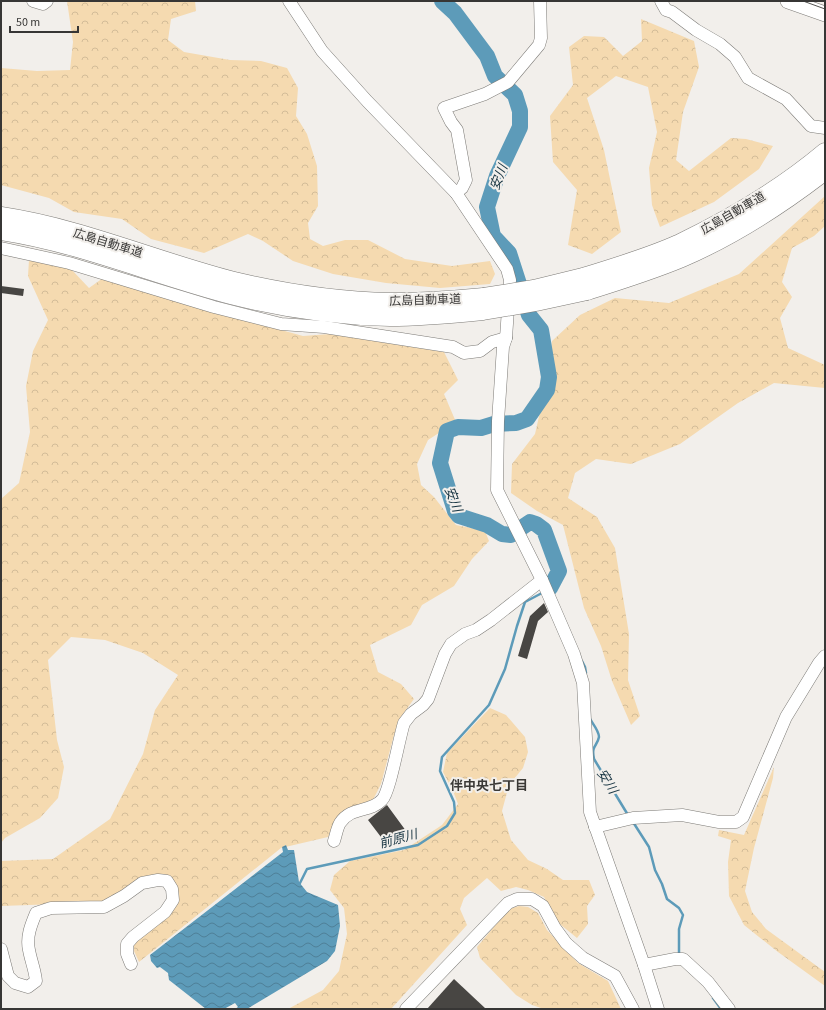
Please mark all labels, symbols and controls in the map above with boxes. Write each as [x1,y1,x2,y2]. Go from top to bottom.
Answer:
scale bar [10,8,78,34]
text: 50 m [16,14,40,31]
water label: 安川 [486,160,513,193]
street label: 広島自動車道 [698,188,769,239]
street label: 広島自動車道 [71,225,145,262]
street label: 広島自動車道 [389,291,461,310]
water label: 安川 [440,484,467,517]
water label: 安川 [593,766,623,799]
district label: 伴中央七丁目 [450,777,528,795]
water label: 前原川 [377,825,421,853]

